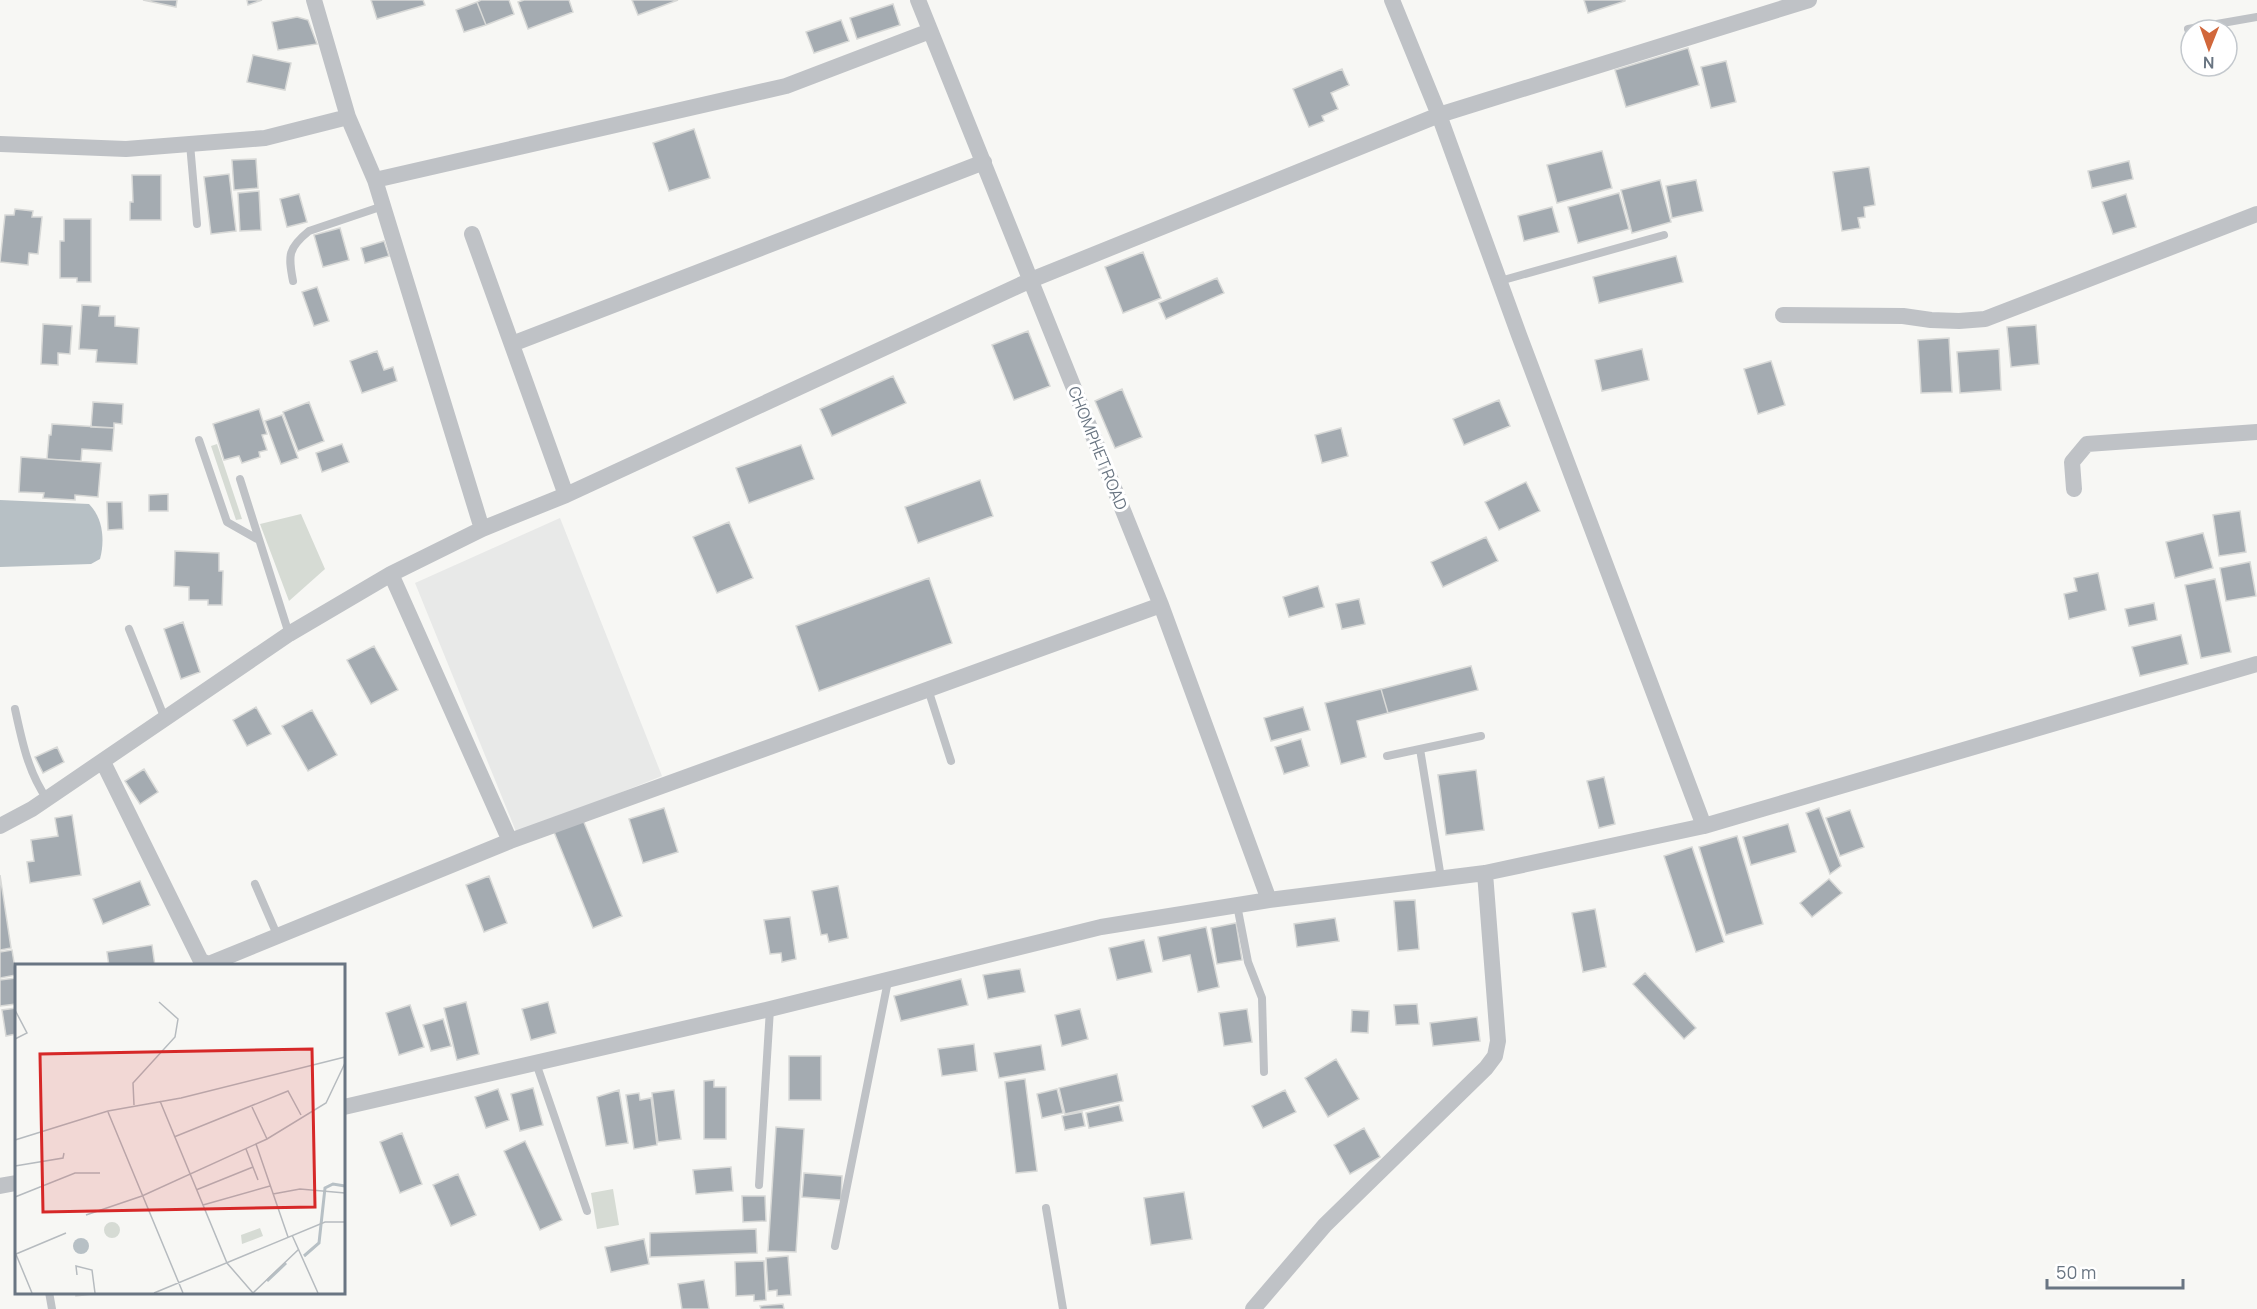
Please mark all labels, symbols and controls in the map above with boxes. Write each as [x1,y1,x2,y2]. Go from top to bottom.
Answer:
north arrow [2179,18,2239,78]
text: N [2203,52,2215,74]
street label: CHOMPHET ROAD [1063,383,1133,513]
inset map [15,964,345,1294]
scale bar [2047,1252,2184,1290]
text: 50 m [2056,1260,2096,1284]

